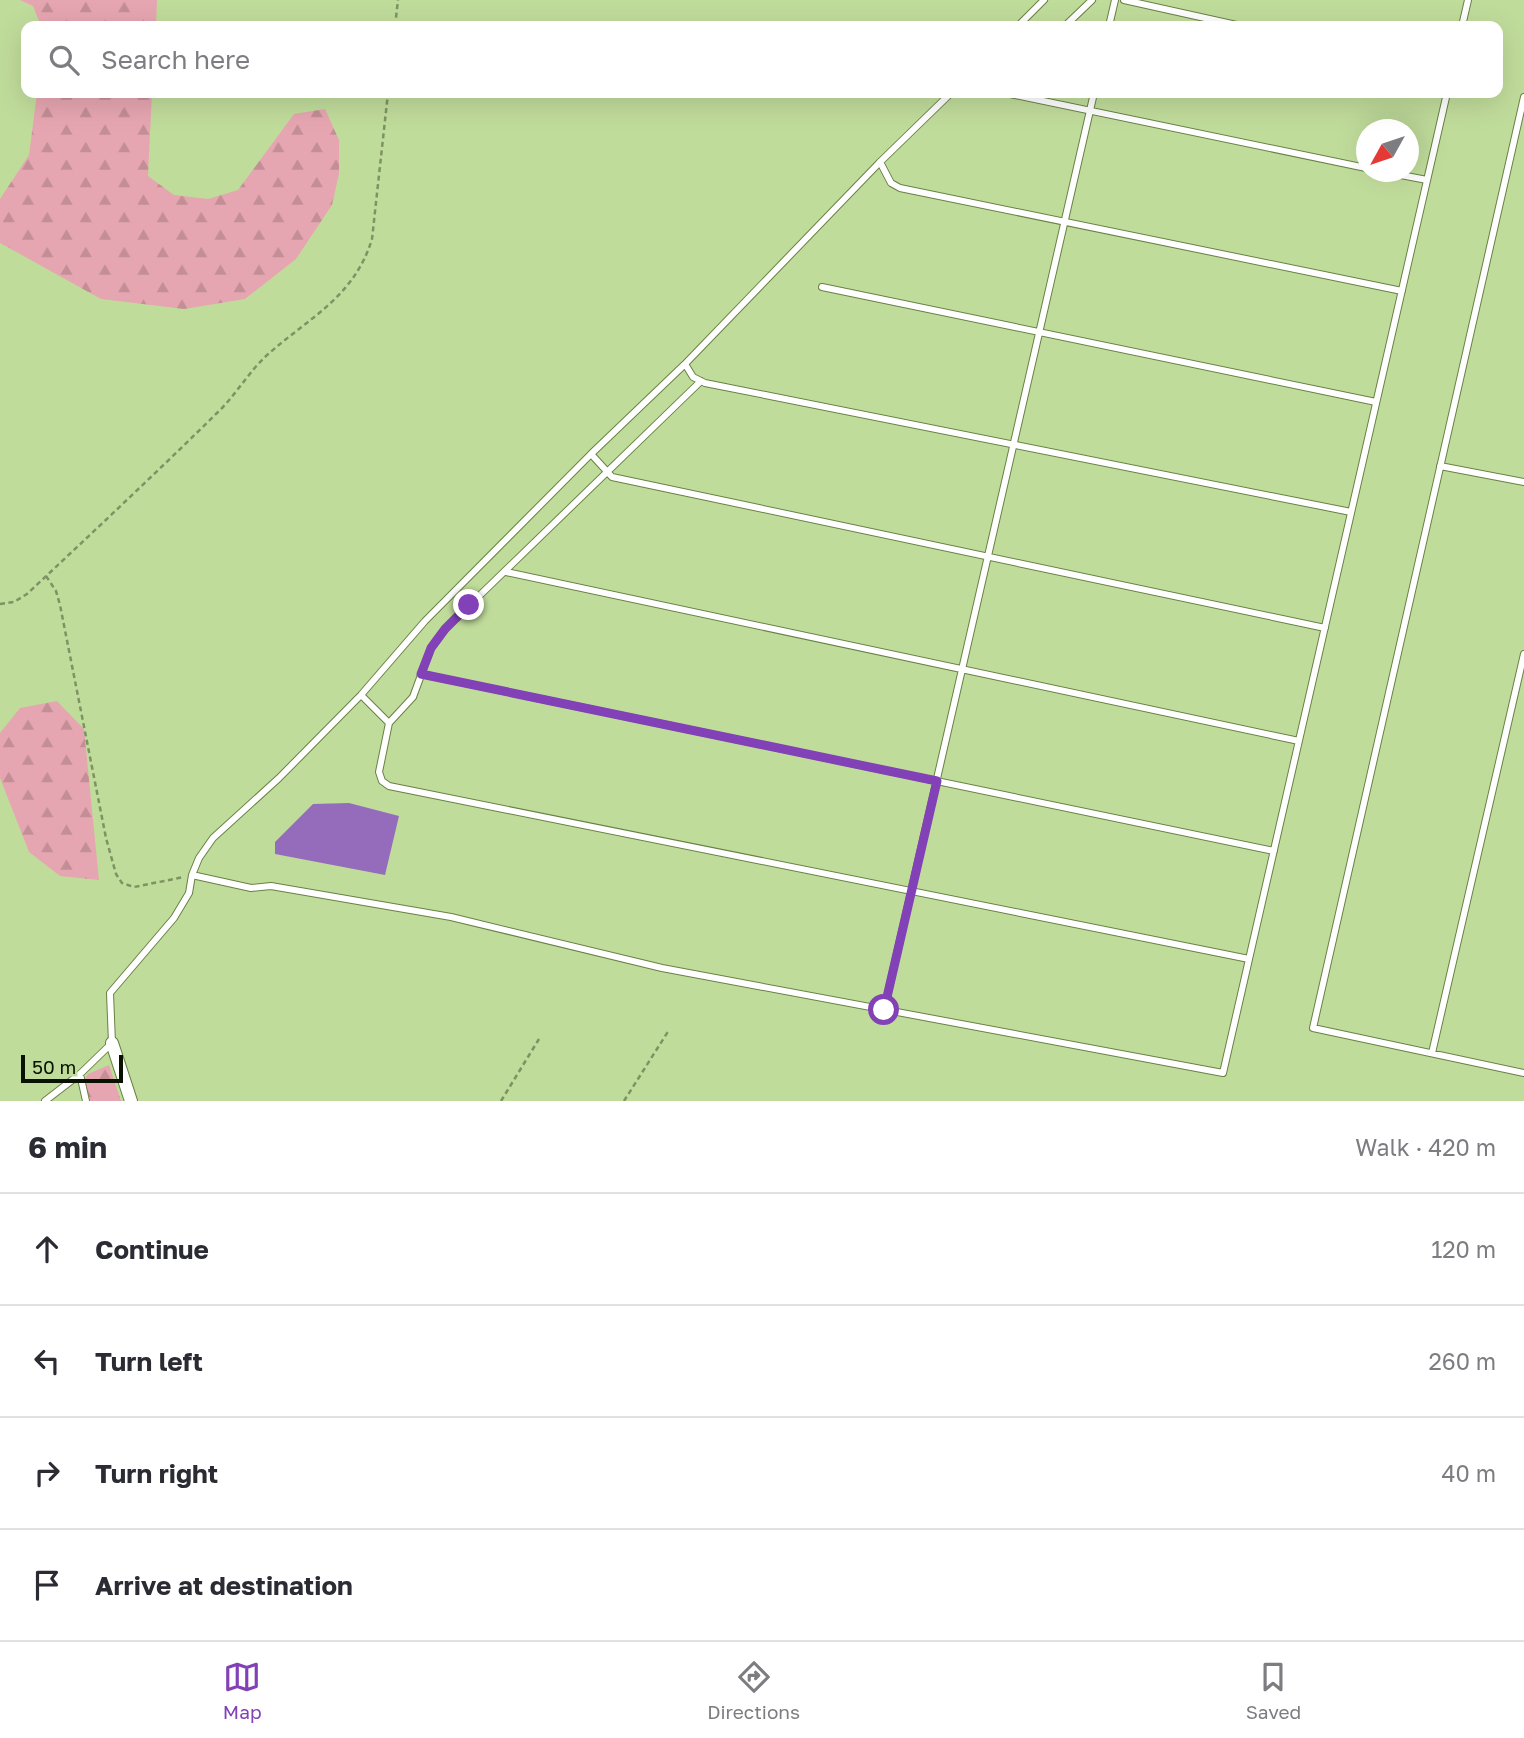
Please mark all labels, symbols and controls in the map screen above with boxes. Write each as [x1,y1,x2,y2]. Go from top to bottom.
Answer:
search box [21,21,1503,98]
icon: search [45,41,83,79]
text: Search here [101,44,250,75]
north arrow [1356,119,1419,182]
route end [453,589,484,620]
route start [868,994,899,1025]
scale bar [21,1052,122,1084]
text: 50 m [32,1055,76,1078]
text: 6 min [28,1129,107,1165]
text: Walk · 420 m [1355,1133,1496,1161]
icon: ahead [28,1230,66,1268]
text: Continue [95,1234,209,1265]
text: 120 m [1431,1235,1496,1263]
icon: left [28,1342,66,1380]
text: Turn left [95,1346,203,1377]
text: 260 m [1428,1347,1496,1375]
icon: right [28,1454,66,1492]
text: Turn right [95,1458,218,1489]
text: 40 m [1442,1459,1496,1487]
icon: arrive [28,1566,66,1604]
text: Arrive at destination [95,1570,353,1601]
tab: Map [223,1658,262,1723]
tab: Directions [707,1658,800,1723]
tab: Saved [1246,1658,1301,1723]

